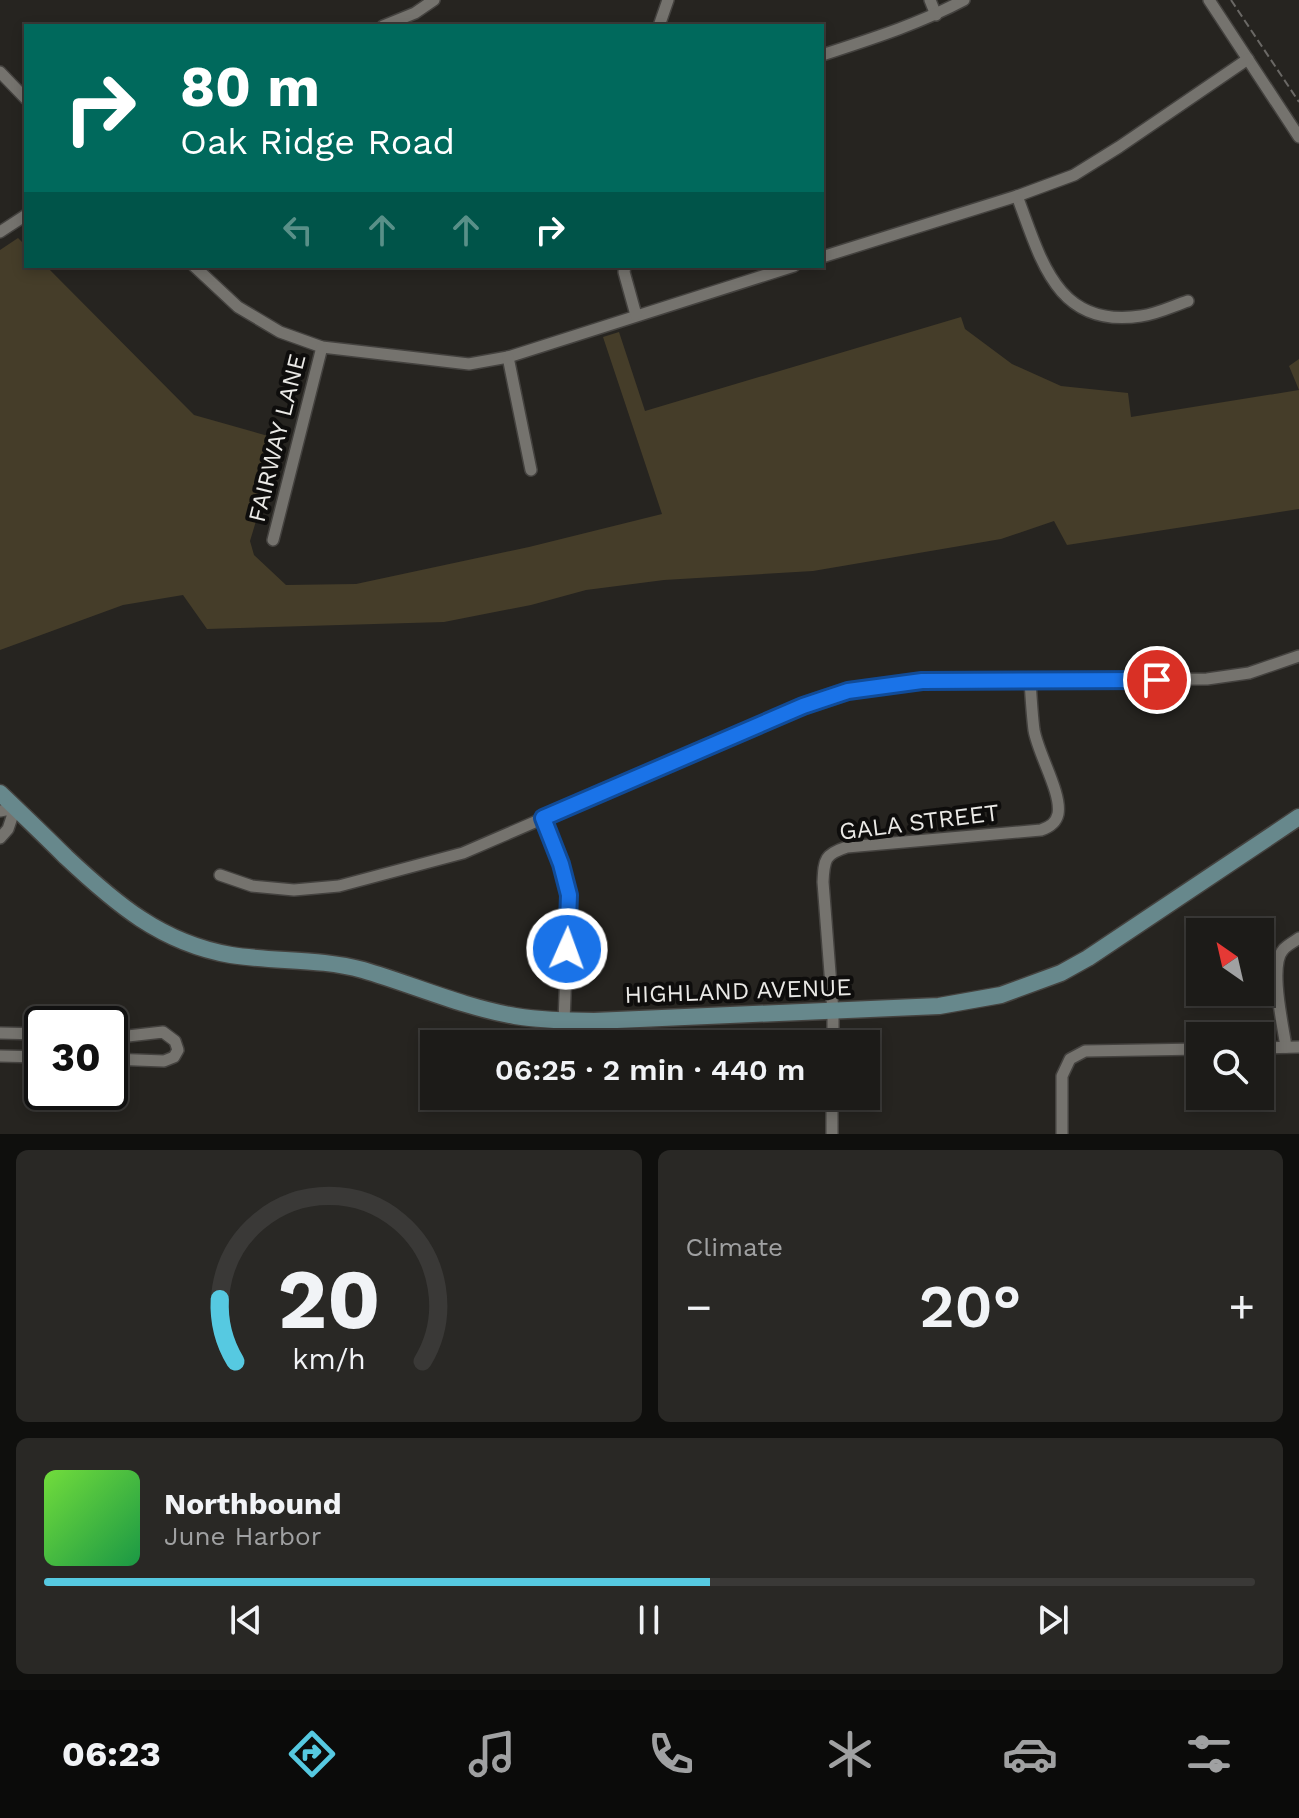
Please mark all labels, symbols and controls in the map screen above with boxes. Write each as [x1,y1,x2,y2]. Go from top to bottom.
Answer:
text: 80 m [180,54,320,120]
icon: right [48,56,152,160]
text: Oak Ridge Road [180,121,455,163]
icon: left [276,208,320,252]
icon: ahead [360,208,404,252]
icon: ahead [444,208,488,252]
icon: right [528,208,572,252]
street label: FAIRWAY LANE [243,351,311,525]
pin [1123,646,1191,714]
icon: arrive [1135,658,1179,702]
street label: GALA STREET [837,798,1001,846]
position arrow [525,907,609,991]
north arrow [1186,918,1274,1006]
map controls [1186,918,1274,1110]
street label: HIGHLAND AVENUE [624,973,852,1009]
speed limit sign: 30 [24,1006,128,1110]
button: search [1186,1022,1274,1110]
text: 06:25 · 2 min · 440 m [495,1052,805,1087]
text: Climate [686,1232,783,1262]
text: 20 [277,1251,380,1348]
text: 20° [919,1271,1022,1342]
text: − [686,1281,712,1333]
text: + [1228,1281,1255,1333]
text: km/h [292,1342,366,1376]
text: Northbound [164,1486,341,1521]
text: June Harbor [164,1521,321,1551]
icon: previous [224,1598,268,1642]
icon: pause [627,1598,671,1642]
icon: next [1031,1598,1075,1642]
icon: directions [284,1726,340,1782]
icon: music [464,1726,520,1782]
icon: phone [643,1726,699,1782]
icon: climate [822,1726,878,1782]
icon: car [1002,1726,1058,1782]
icon: filters [1181,1726,1237,1782]
text: 06:23 [62,1733,161,1775]

